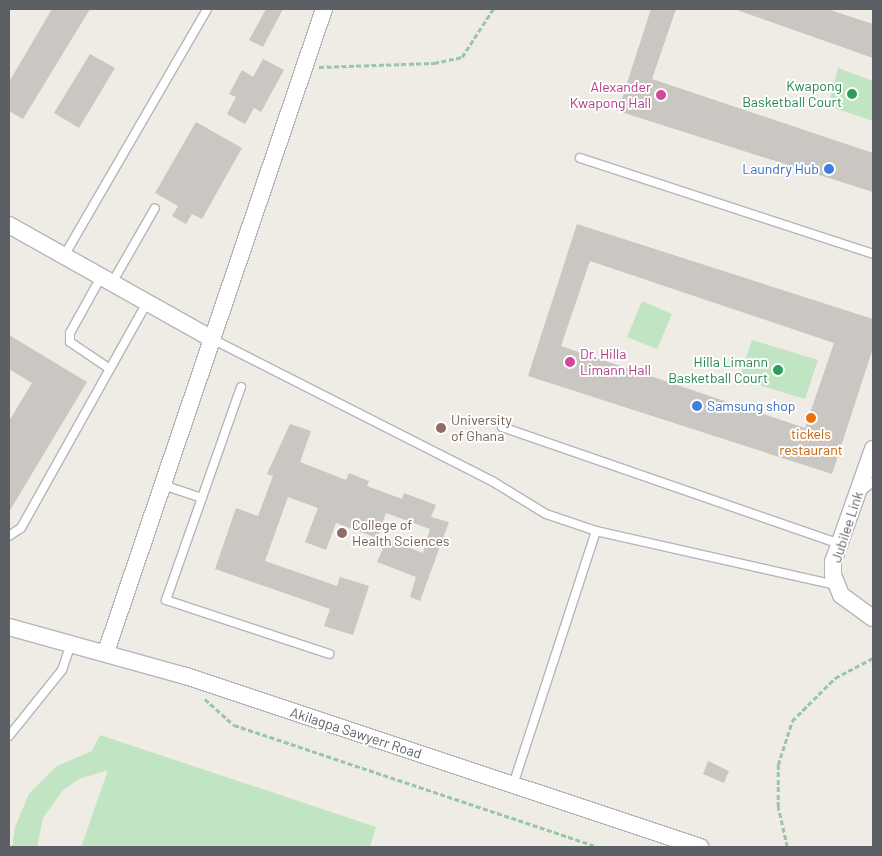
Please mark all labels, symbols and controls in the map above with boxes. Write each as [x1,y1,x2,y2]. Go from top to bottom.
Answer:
place label: Kwapong Basketball Court [742,78,842,110]
place label: Alexander Kwapong Hall [570,79,651,111]
marker: Kwapong Basketball Court [846,88,858,100]
marker: Alexander Kwapong Hall [655,89,667,101]
place label: Laundry Hub [742,161,819,177]
marker: Laundry Hub [823,163,835,175]
place label: Dr. Hilla Limann Hall [580,346,651,378]
place label: Hilla Limann Basketball Court [668,354,768,387]
marker: Dr. Hilla Limann Hall [564,356,576,368]
marker: Hilla Limann Basketball Court [772,364,784,376]
place label: Samsung shop [707,398,795,414]
marker: Samsung shop [691,400,703,412]
place label: University of Ghana [451,412,512,444]
marker: tickels restaurant [805,412,817,424]
marker: University of Ghana [435,422,447,434]
place label: tickels restaurant [779,426,843,458]
street label: Jubilee Link [828,489,866,565]
place label: College of Health Sciences [352,517,450,550]
marker: College of Health Sciences [336,527,348,539]
street label: Akilagpa Sawyerr Road [288,704,424,762]

